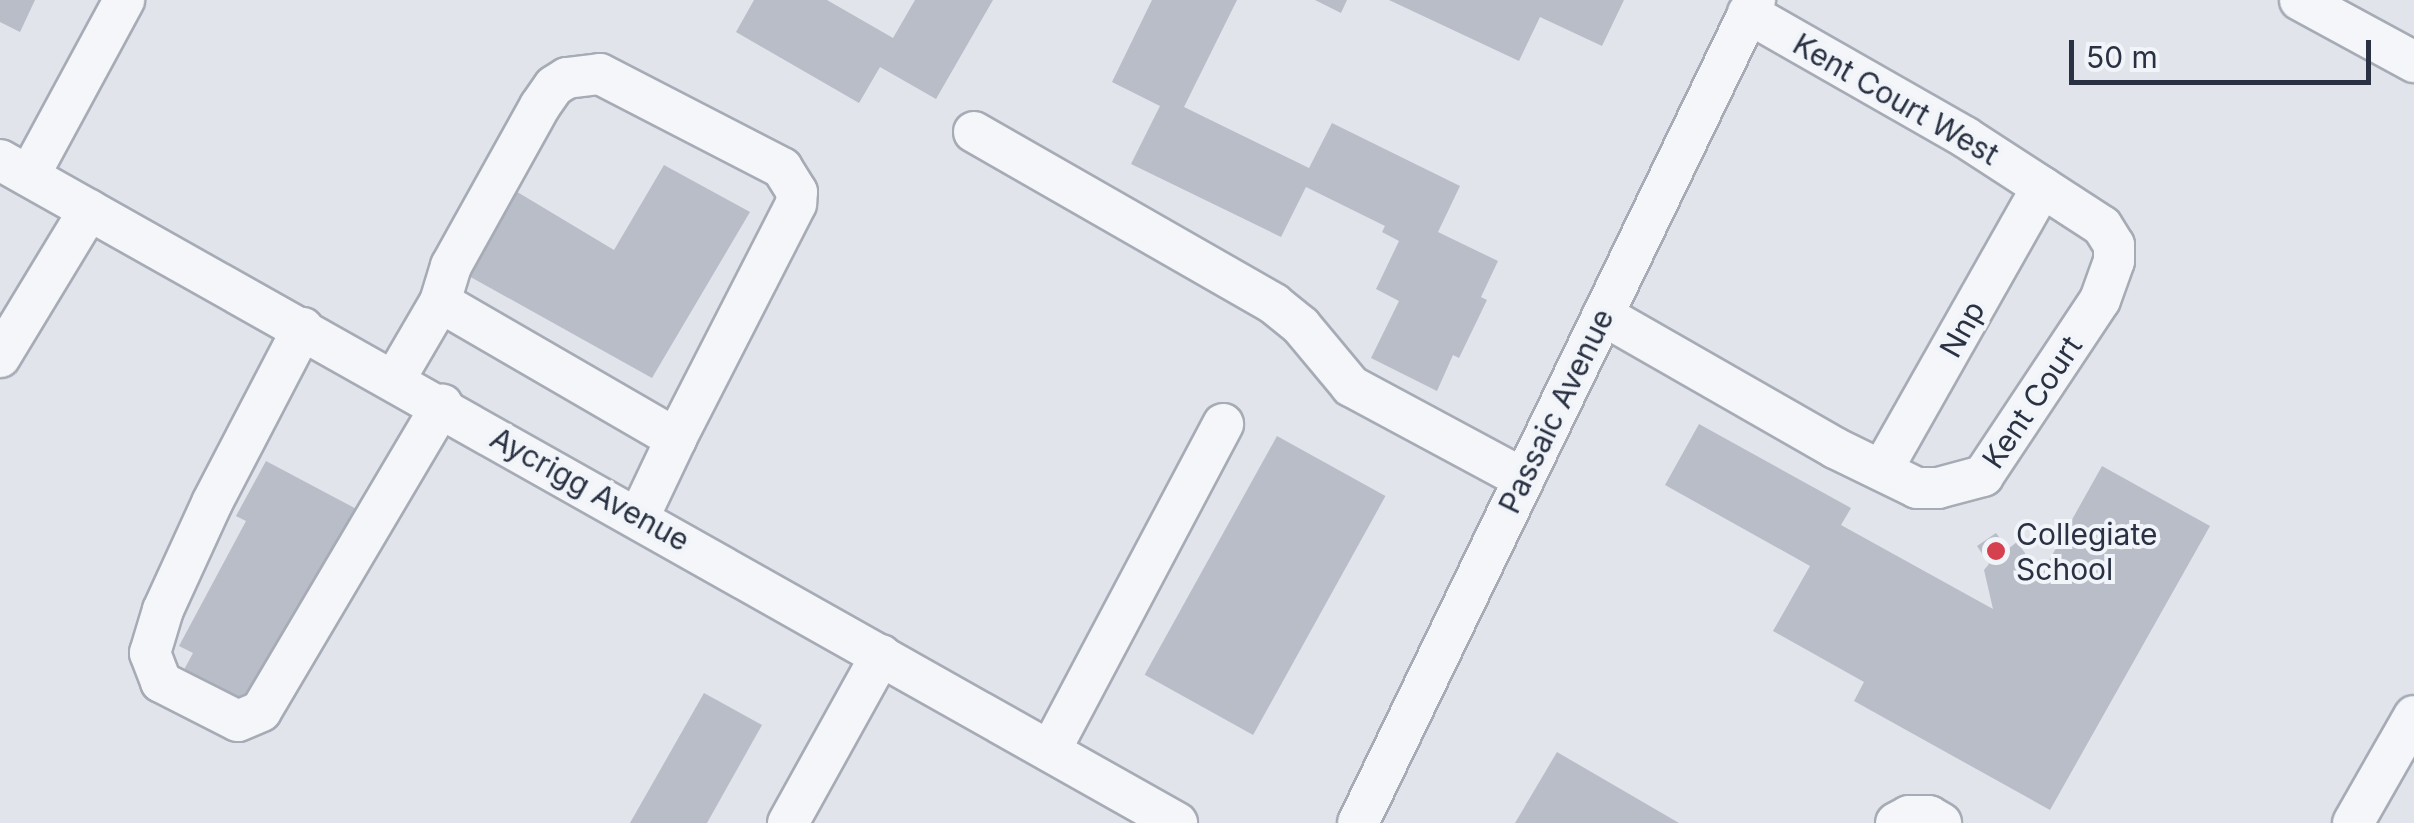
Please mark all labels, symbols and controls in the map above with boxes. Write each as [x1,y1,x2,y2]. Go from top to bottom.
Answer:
scale bar [2074,20,2376,82]
street label: Kent Court West [1787,26,2005,172]
text: 50 m [2086,39,2158,75]
street label: Nnp [1932,295,1992,363]
street label: Passaic Avenue [1491,303,1621,519]
street label: Kent Court [1975,329,2089,475]
street label: Aycrigg Avenue [484,420,696,558]
place label: Collegiate School [2016,516,2157,586]
marker: Collegiate School [1985,540,2007,562]

